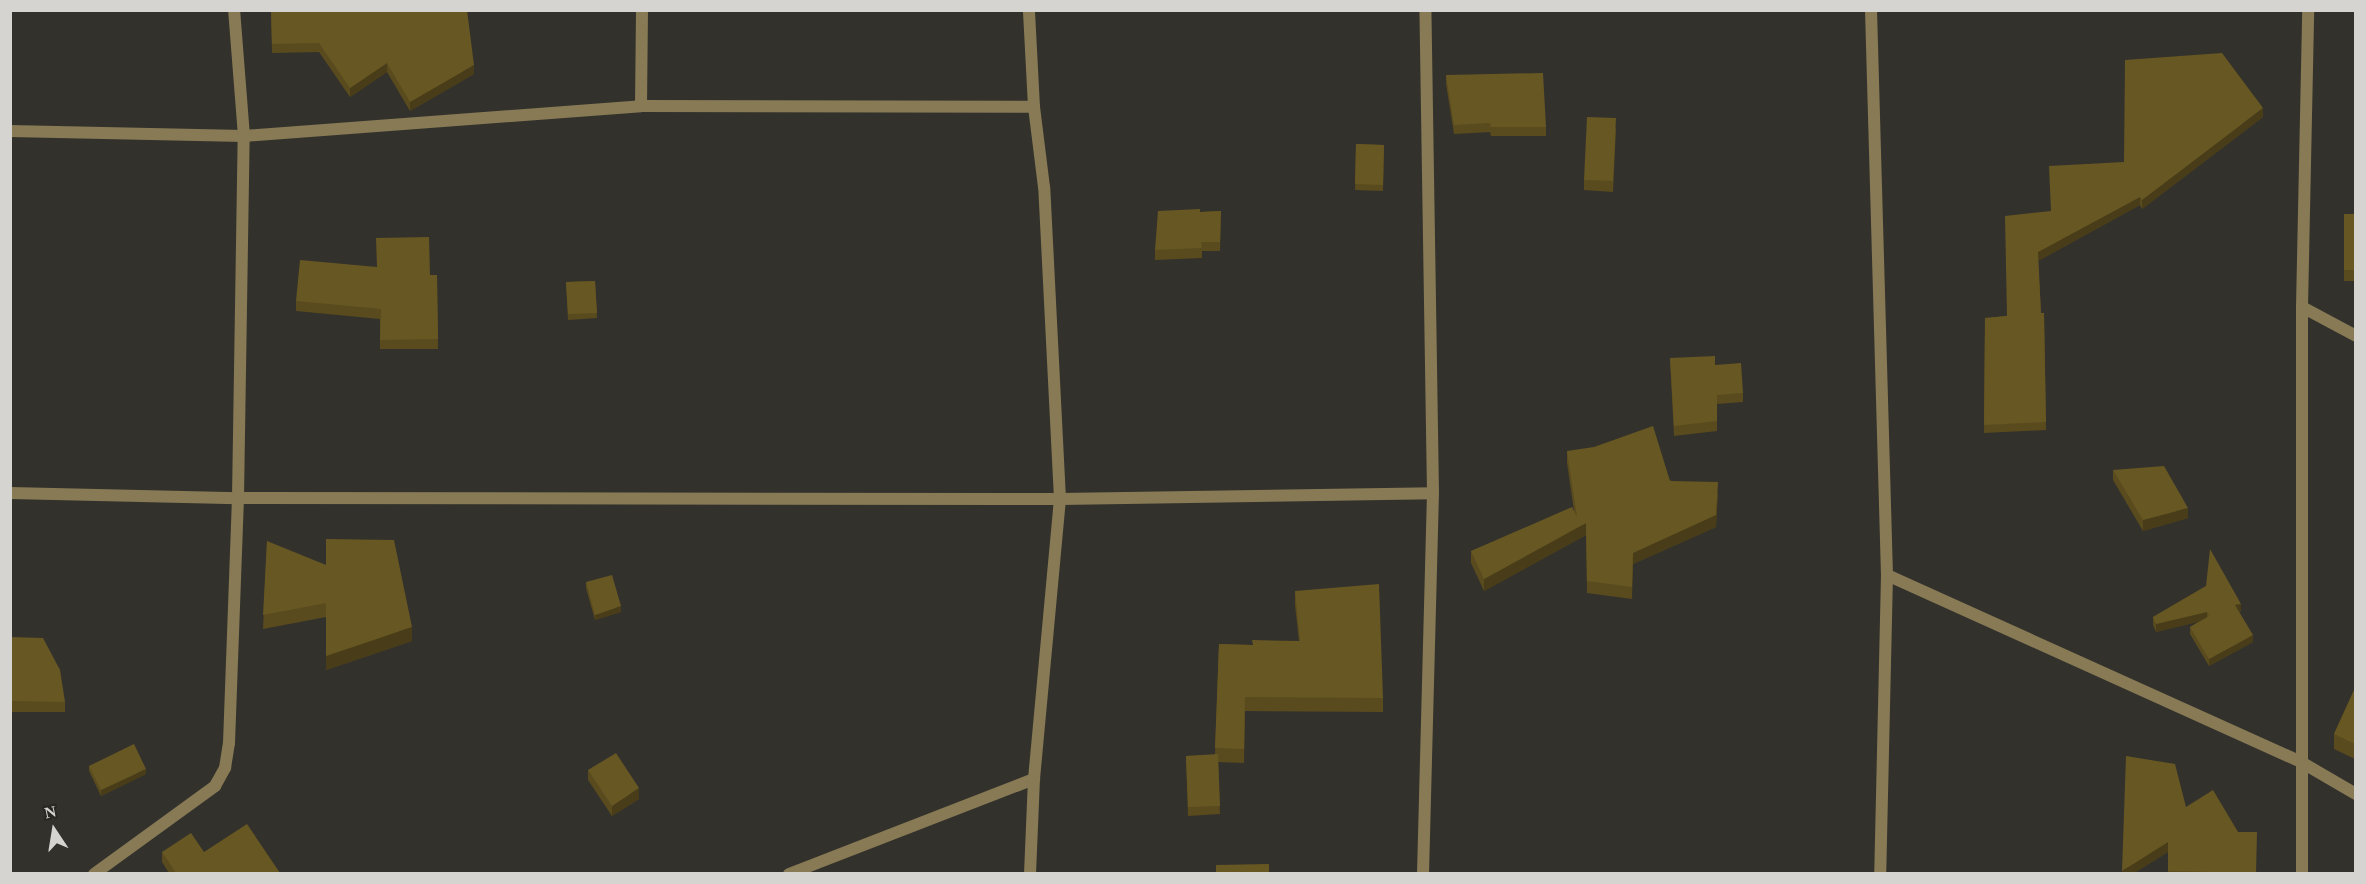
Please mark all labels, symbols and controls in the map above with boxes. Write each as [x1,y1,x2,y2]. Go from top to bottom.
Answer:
north arrow [24,800,84,860]
text: N [43,802,58,821]

